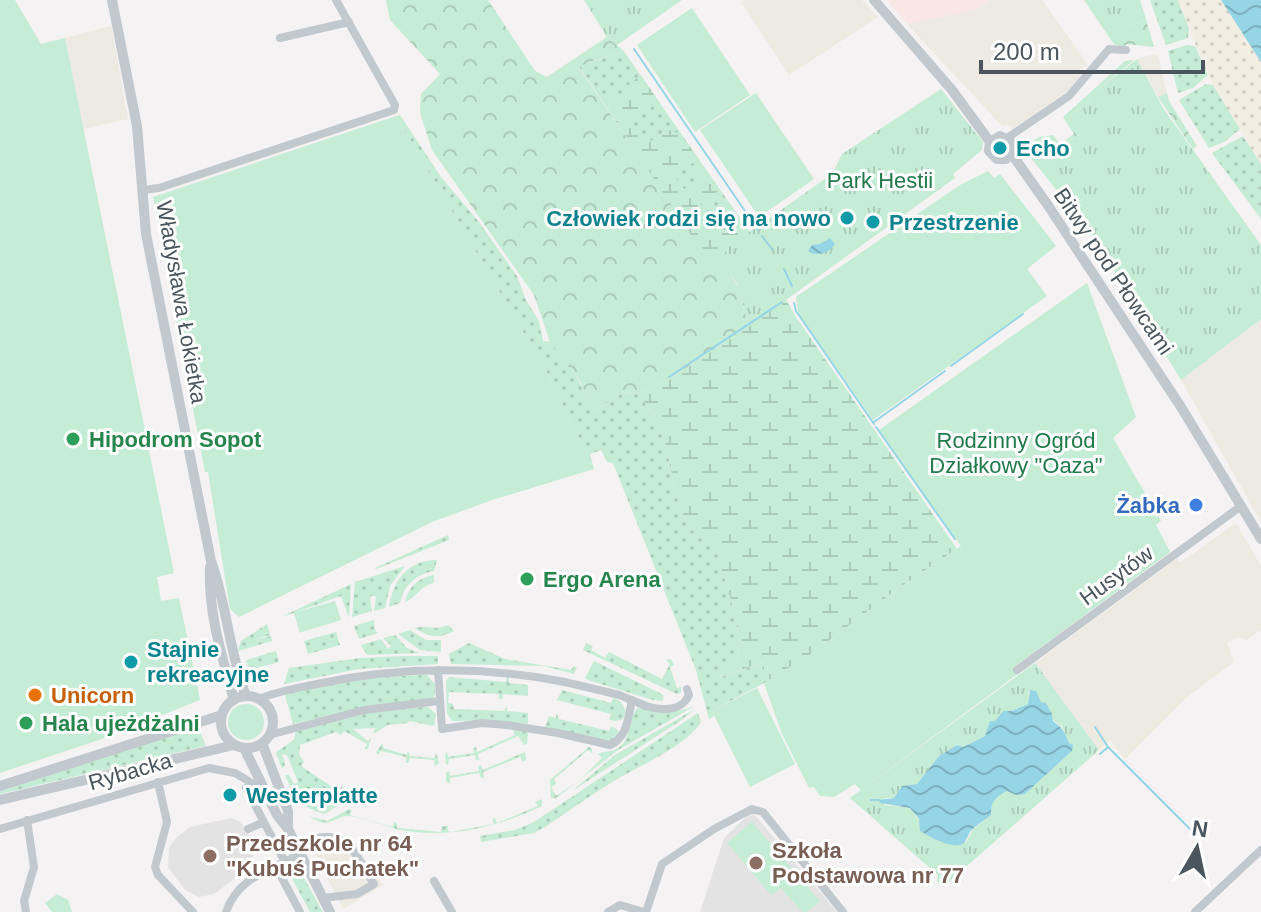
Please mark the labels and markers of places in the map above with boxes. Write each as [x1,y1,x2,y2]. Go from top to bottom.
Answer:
place label: Echo [1016,136,1070,161]
marker: Echo [991,139,1009,157]
place label: Człowiek rodzi się na nowo [546,206,831,231]
marker: Człowiek rodzi się na nowo [838,209,856,227]
place label: Przestrzenie [889,210,1019,235]
marker: Przestrzenie [864,213,882,231]
place label: Hipodrom Sopot [89,427,262,452]
marker: Hipodrom Sopot [64,430,82,448]
place label: Żabka [1116,493,1181,518]
marker: Żabka [1187,496,1205,514]
place label: Ergo Arena [543,567,662,592]
marker: Ergo Arena [518,570,536,588]
place label: Stajnie rekreacyjne [147,637,269,687]
marker: Stajnie rekreacyjne [122,653,140,671]
place label: Unicorn [51,683,134,708]
marker: Unicorn [26,686,44,704]
place label: Hala ujeżdżalni [42,711,200,736]
marker: Hala ujeżdżalni [17,714,35,732]
place label: Westerplatte [246,783,378,808]
marker: Westerplatte [221,786,239,804]
place label: Przedszkole nr 64 "Kubuś Puchatek" [226,831,419,881]
place label: Szkoła Podstawowa nr 77 [772,838,964,888]
marker: Przedszkole nr 64 "Kubuś Puchatek" [201,847,219,865]
marker: Szkoła Podstawowa nr 77 [747,854,765,872]

